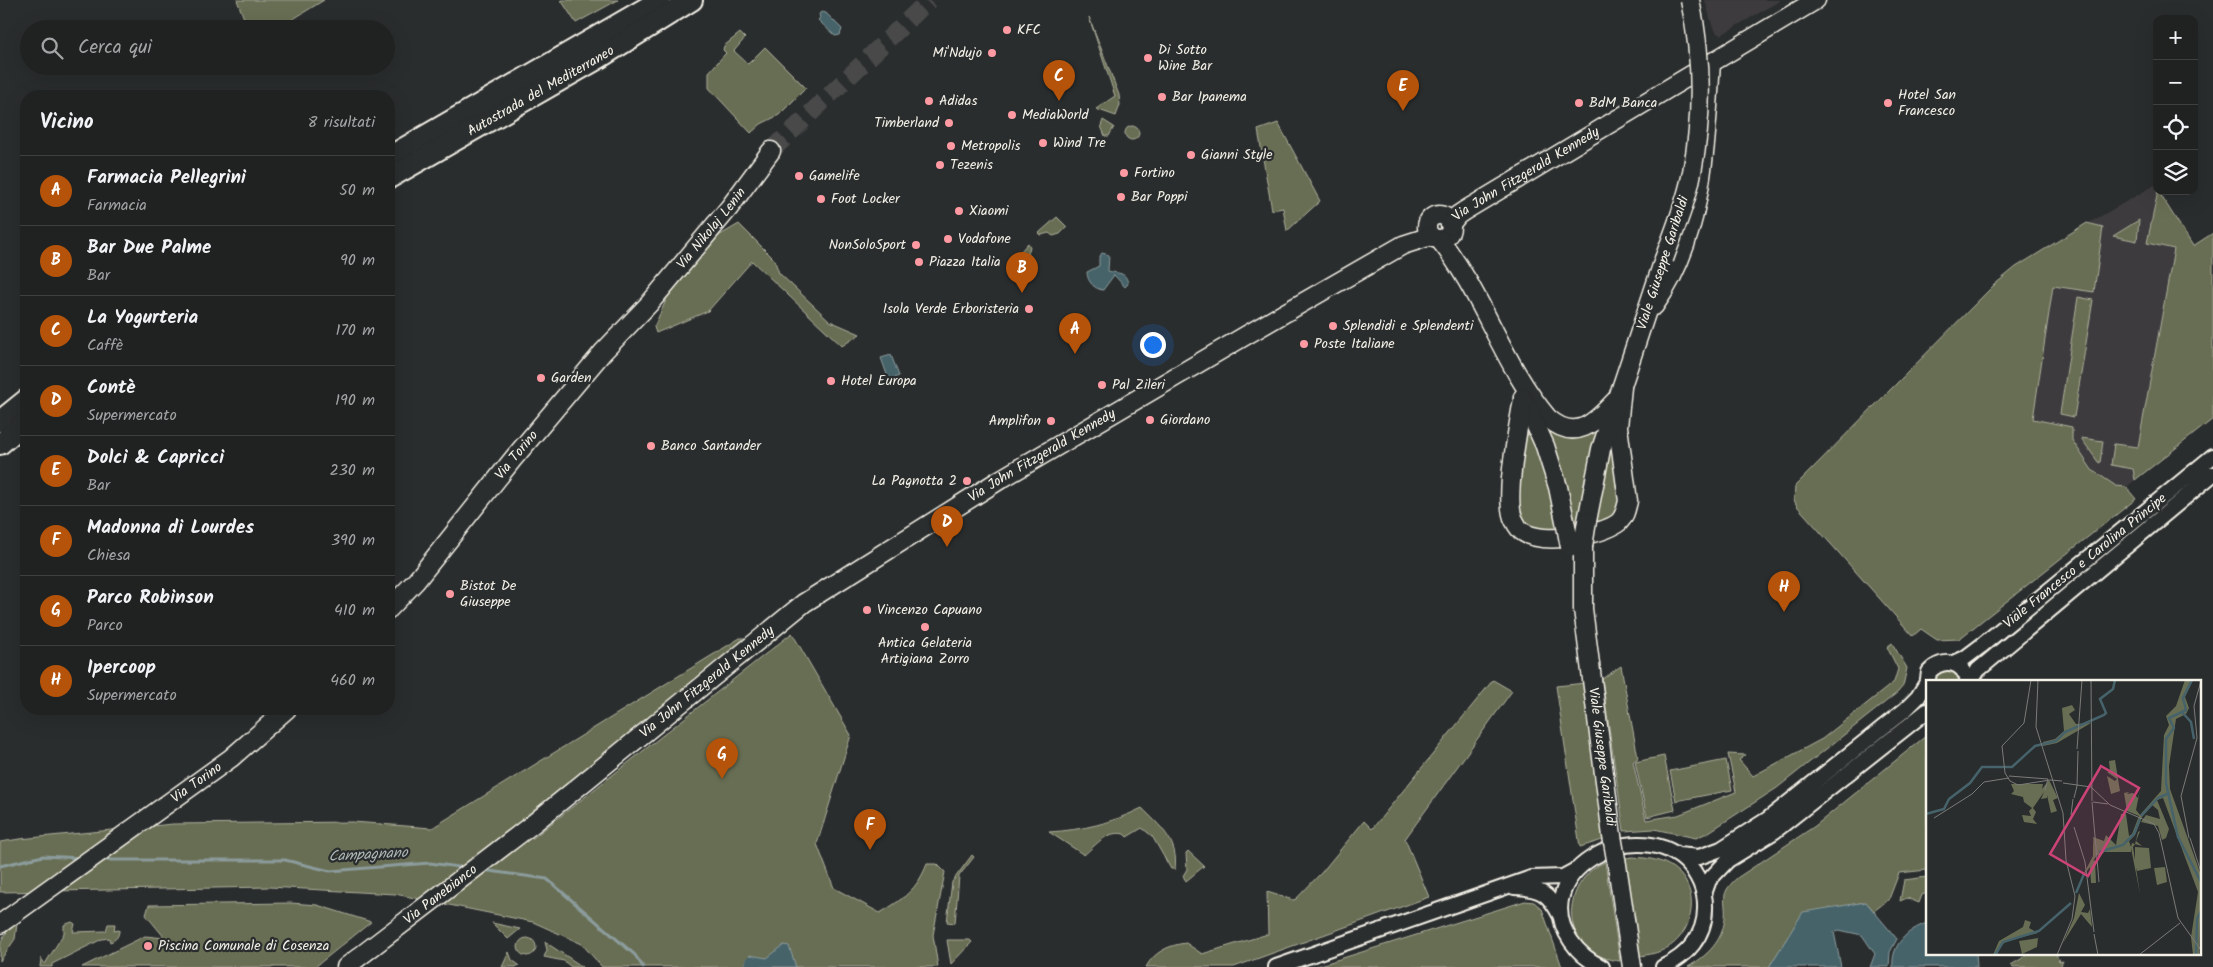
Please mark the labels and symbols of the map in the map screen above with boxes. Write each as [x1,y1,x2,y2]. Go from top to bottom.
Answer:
place label: KFC [1017,19,1041,41]
marker: KFC [1001,24,1013,36]
place label: Di Sotto Wine Bar [1158,39,1213,77]
street label: Autostrada del Mediterraneo [463,40,619,142]
place label: Mi'Ndujo [932,42,982,64]
marker: Mi'Ndujo [986,47,998,59]
marker: Di Sotto Wine Bar [1142,52,1154,64]
pin: C [1043,60,1075,101]
pin: E [1387,70,1419,111]
place label: Hotel San Francesco [1898,84,1956,122]
place label: Bar Ipanema [1172,86,1247,108]
place label: Adidas [939,90,977,112]
marker: Bar Ipanema [1156,91,1168,103]
place label: BdM Banca [1589,92,1657,114]
marker: Adidas [923,95,935,107]
marker: BdM Banca [1573,97,1585,109]
marker: Hotel San Francesco [1882,97,1894,109]
place label: MediaWorld [1022,104,1090,126]
marker: MediaWorld [1006,109,1018,121]
place label: Timberland [874,112,940,134]
marker: Timberland [943,117,955,129]
street label: Via John Fitzgerald Kennedy [1446,121,1604,226]
place label: Wind Tre [1053,132,1106,154]
place label: Metropolis [961,135,1021,157]
marker: Wind Tre [1037,137,1049,149]
marker: Metropolis [945,140,957,152]
place label: Gianni Style [1201,144,1273,166]
marker: Gianni Style [1185,149,1197,161]
place label: Tezenis [950,154,993,176]
marker: Tezenis [934,159,946,171]
place label: Fortino [1134,162,1175,184]
place label: Gamelife [809,165,861,187]
marker: Fortino [1118,167,1130,179]
marker: Gamelife [793,170,805,182]
street label: Via Nikolaj Lenin [671,183,752,274]
place label: Bar Poppi [1131,186,1188,208]
place label: Foot Locker [831,188,901,210]
marker: Bar Poppi [1115,191,1127,203]
marker: Foot Locker [815,193,827,205]
street label: Viale Giuseppe Garibaldi [1631,193,1695,333]
place label: Xiaomi [969,200,1009,222]
marker: Xiaomi [953,205,965,217]
place label: Vodafone [958,228,1011,250]
marker: Vodafone [942,233,954,245]
place label: NonSoloSport [829,234,907,256]
marker: NonSoloSport [910,239,922,251]
place label: Piazza Italia [929,251,1001,273]
pin: B [1006,252,1038,293]
marker: Piazza Italia [913,256,925,268]
place label: Isola Verde Erboristeria [883,298,1019,320]
marker: Isola Verde Erboristeria [1023,303,1035,315]
pin: A [1059,313,1091,354]
place label: Splendidi e Splendenti [1343,315,1474,337]
marker: Splendidi e Splendenti [1327,320,1339,332]
your location [1140,332,1166,358]
place label: Poste Italiane [1314,333,1395,355]
marker: Poste Italiane [1298,338,1310,350]
place label: Garden [551,367,592,389]
place label: Hotel Europa [841,370,917,392]
marker: Garden [535,372,547,384]
place label: Pal Zileri [1112,374,1166,396]
marker: Hotel Europa [825,375,837,387]
marker: Pal Zileri [1096,379,1108,391]
street label: Via John Fitzgerald Kennedy [964,403,1120,508]
place label: Giordano [1160,409,1210,431]
place label: Amplifon [989,410,1041,432]
marker: Giordano [1144,414,1156,426]
marker: Amplifon [1045,415,1057,427]
street label: Via Torino [489,425,544,485]
place label: Banco Santander [661,435,762,457]
marker: Banco Santander [645,440,657,452]
place label: La Pagnotta 2 [871,470,957,492]
marker: La Pagnotta 2 [961,475,973,487]
street label: Viale Francesco e Carolina Principe [1998,487,2172,634]
pin: D [931,506,963,547]
pin: H [1768,571,1800,612]
place label: Bistot De Giuseppe [460,575,517,613]
marker: Bistot De Giuseppe [444,588,456,600]
place label: Vincenzo Capuano [877,599,982,621]
marker: Vincenzo Capuano [861,604,873,616]
street label: Via John Fitzgerald Kennedy [635,620,780,744]
marker: Antica Gelateria Artigiana Zorro [919,621,931,633]
place label: Antica Gelateria Artigiana Zorro [878,632,972,670]
inset map [1926,680,2200,954]
street label: Viale Giuseppe Garibaldi [1582,686,1622,828]
pin: G [706,738,738,779]
street label: Via Torino [166,757,227,809]
pin: F [854,809,886,850]
water label: Campagnano [328,841,409,869]
street label: Via Panebianco [399,859,482,930]
place label: Piscina Comunale di Cosenza [158,935,329,957]
marker: Piscina Comunale di Cosenza [142,940,154,952]

